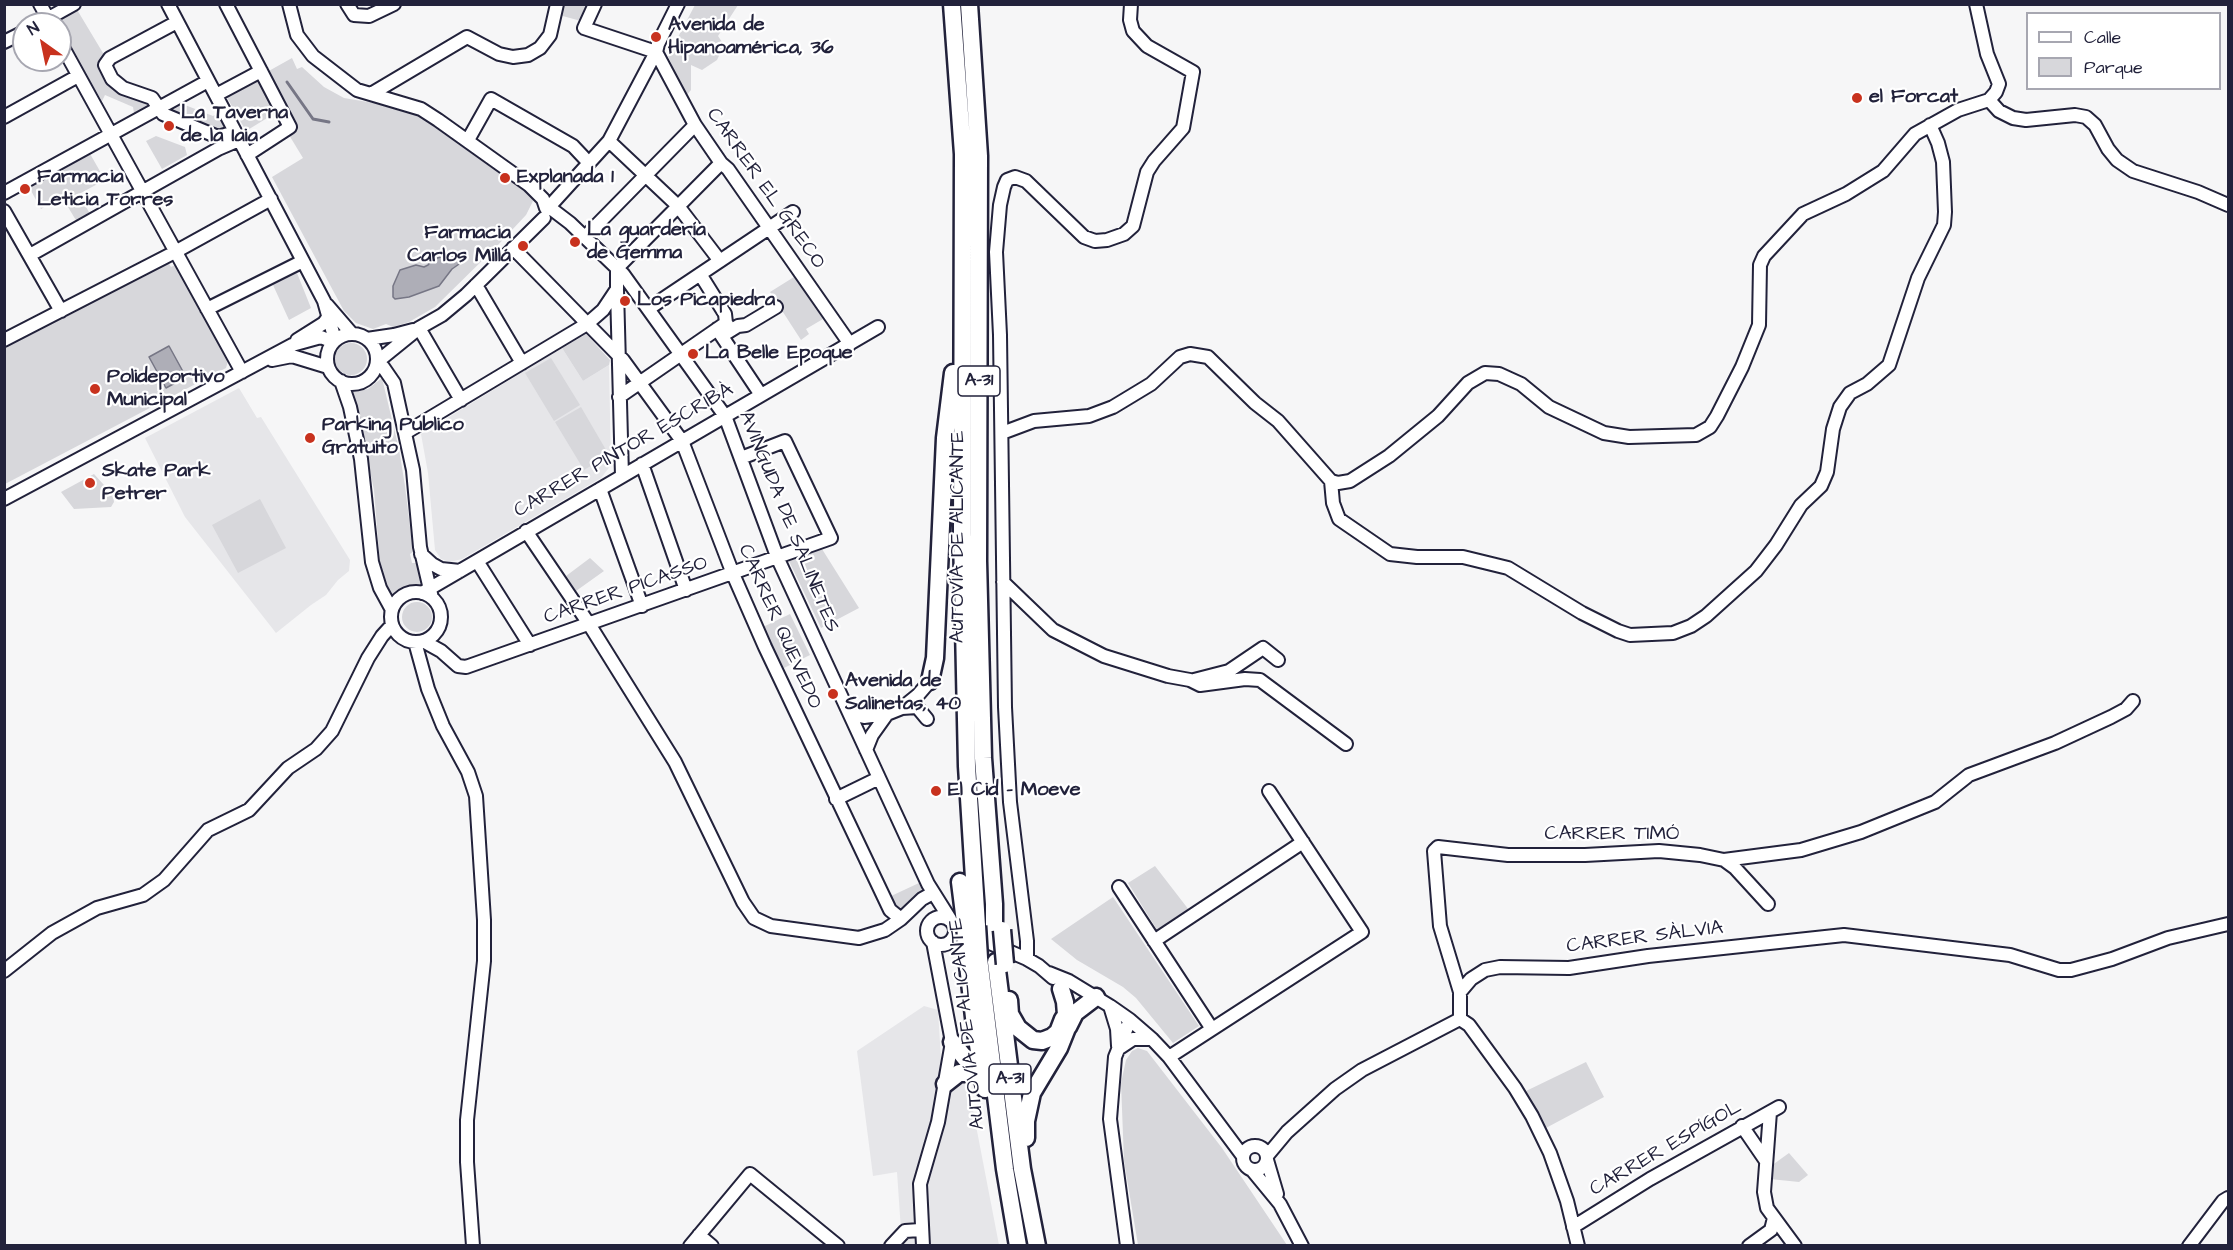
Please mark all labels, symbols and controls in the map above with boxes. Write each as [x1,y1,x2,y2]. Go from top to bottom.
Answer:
north arrow [12,12,72,72]
legend [2026,12,2221,90]
place label: Avenida de Hipanoamérica, 36 [668,14,833,61]
text: N [23,17,43,41]
text: Calle [2084,25,2121,50]
marker: Avenida de Hipanoamérica, 36 [649,30,663,44]
text: Parque [2084,55,2143,80]
place label: el Forcat [1869,86,1958,110]
marker: el Forcat [1850,91,1864,105]
place label: La Taverna de la Iaia [181,102,288,149]
street label: CARRER EL GRECO [700,104,830,274]
marker: La Taverna de la Iaia [162,119,176,133]
place label: Farmacia Leticia Torres [37,166,173,213]
place label: Explanada 1 [517,166,614,190]
marker: Explanada 1 [498,171,512,185]
marker: Farmacia Leticia Torres [18,182,32,196]
place label: La guardería de Gemma [587,219,706,266]
place label: Farmacia Carlos Millá [407,222,511,269]
marker: La guardería de Gemma [568,235,582,249]
marker: Farmacia Carlos Millá [516,239,530,253]
place label: Los Picapiedra [637,289,775,313]
marker: Los Picapiedra [618,294,632,308]
place label: La Belle Epoque [705,342,853,366]
marker: La Belle Epoque [686,347,700,361]
place label: Polideportivo Municipal [107,366,224,413]
road number: A-31 [958,366,1000,396]
street label: CARRER PINTOR ESCRIBÀ [510,378,738,524]
marker: Polideportivo Municipal [88,382,102,396]
street label: AVINGUDA DE SALINETES [733,408,843,636]
place label: Parking Publico Gratuito [322,414,464,461]
marker: Parking Publico Gratuito [303,431,317,445]
street label: AUTOVÍA DE ALICANTE [947,431,971,643]
place label: Skate Park Petrer [102,460,210,507]
marker: Skate Park Petrer [83,476,97,490]
street label: CARRER QUEVEDO [732,541,826,713]
street label: CARRER PICASSO [541,552,711,630]
place label: Avenida de Salinetas, 40 [845,670,961,717]
marker: Avenida de Salinetas, 40 [826,687,840,701]
place label: El Cid - Moeve [948,779,1080,803]
marker: El Cid - Moeve [929,784,943,798]
street label: CARRER TIMÓ [1544,823,1680,847]
street label: CARRER SÀLVIA [1565,916,1725,960]
street label: AUTOVÍA DE ALICANTE [945,917,991,1131]
road number: A-31 [989,1064,1031,1094]
street label: CARRER ESPÍGOL [1586,1096,1746,1202]

